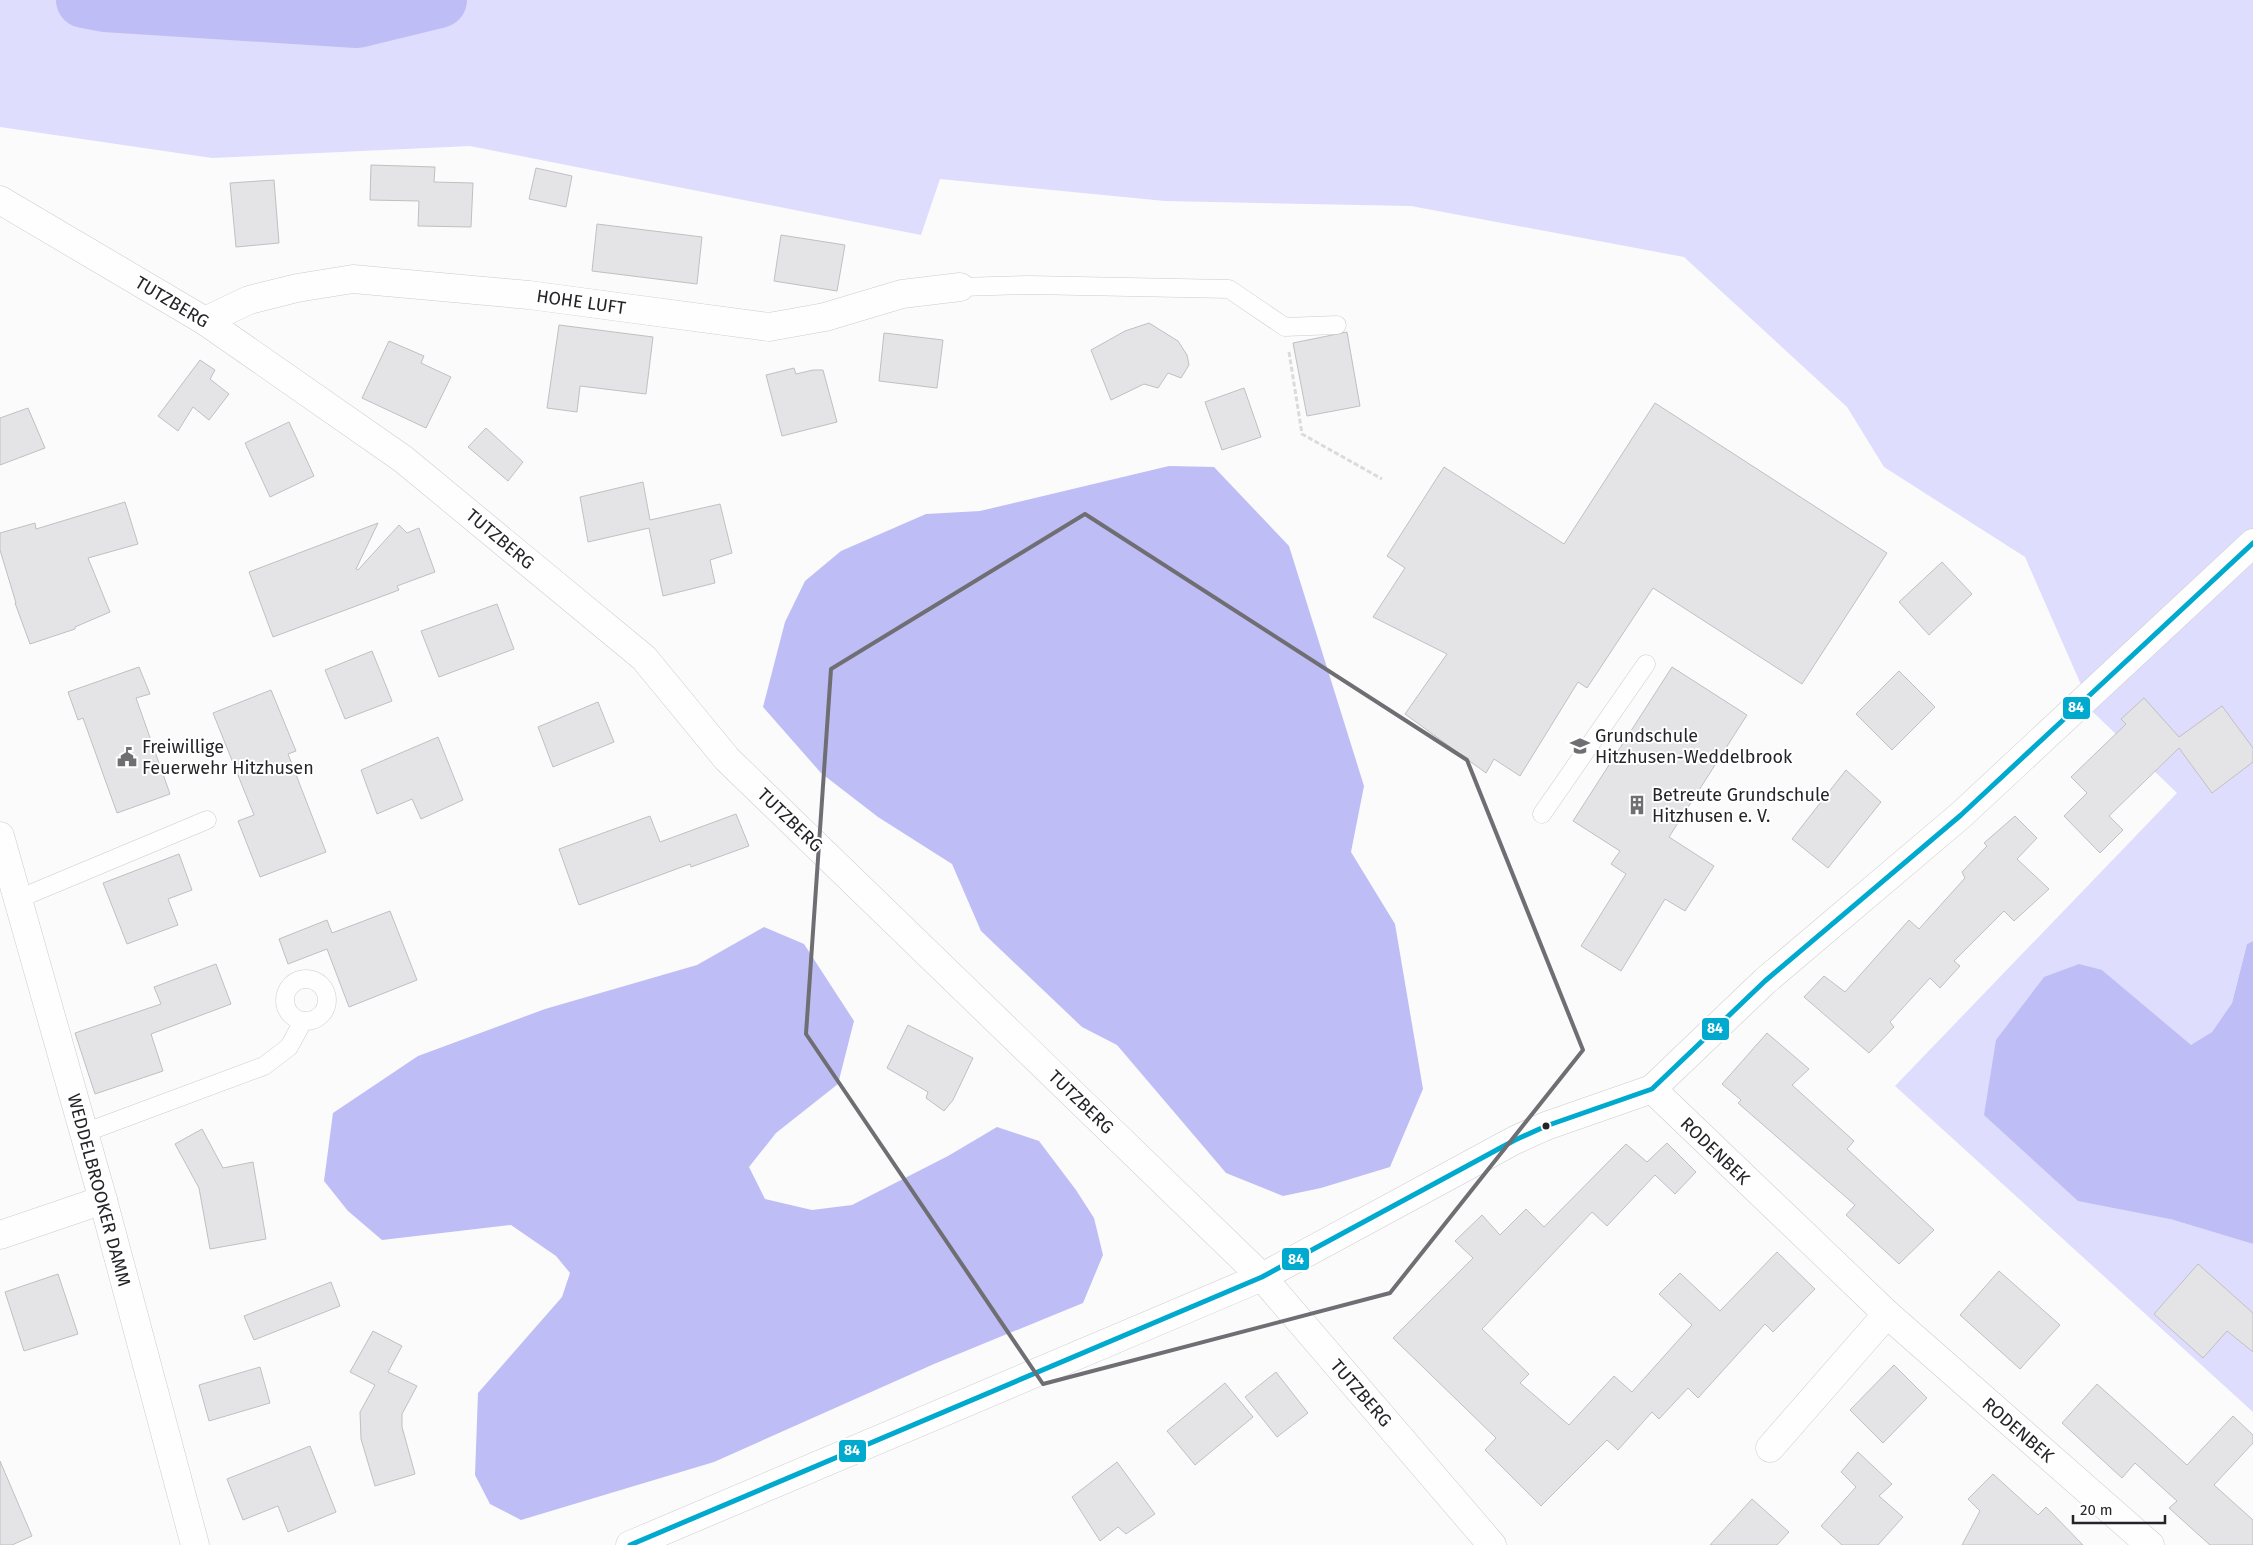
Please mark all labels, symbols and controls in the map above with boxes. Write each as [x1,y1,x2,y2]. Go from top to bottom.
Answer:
street label: TUTZBERG [131,271,213,333]
street label: HOHE LUFT [535,285,628,319]
street label: TUTZBERG [461,504,539,574]
line badge: 84 [2062,696,2091,720]
text: 84 [2068,699,2084,716]
place label: Grundschule Hitzhusen-Weddelbrook [1595,725,1793,768]
school or university icon: Grundschule Hitzhusen-Weddelbrook [1569,735,1591,757]
place label: Freiwillige Feuerwehr Hitzhusen [142,736,314,779]
public building icon: Freiwillige Feuerwehr Hitzhusen [116,746,138,768]
street label: TUTZBERG [753,784,827,856]
place label: Betreute Grundschule Hitzhusen e. V. [1652,784,1830,827]
building icon: Betreute Grundschule Hitzhusen e. V. [1626,794,1648,816]
line badge: 84 [1701,1017,1730,1041]
text: 84 [1707,1020,1723,1037]
street label: TUTZBERG [1044,1066,1118,1138]
street label: WEDDELBROOKER DAMM [63,1091,135,1289]
street label: RODENBEK [1676,1113,1755,1190]
unlabelled marker [1541,1121,1551,1131]
line badge: 84 [1281,1247,1310,1271]
text: 84 [1288,1251,1304,1268]
street label: TUTZBERG [1326,1355,1396,1431]
street label: RODENBEK [1978,1393,2059,1467]
line badge: 84 [838,1439,867,1463]
text: 84 [844,1442,860,1459]
scale bar [2073,1492,2166,1524]
text: 20 m [2080,1501,2113,1519]

